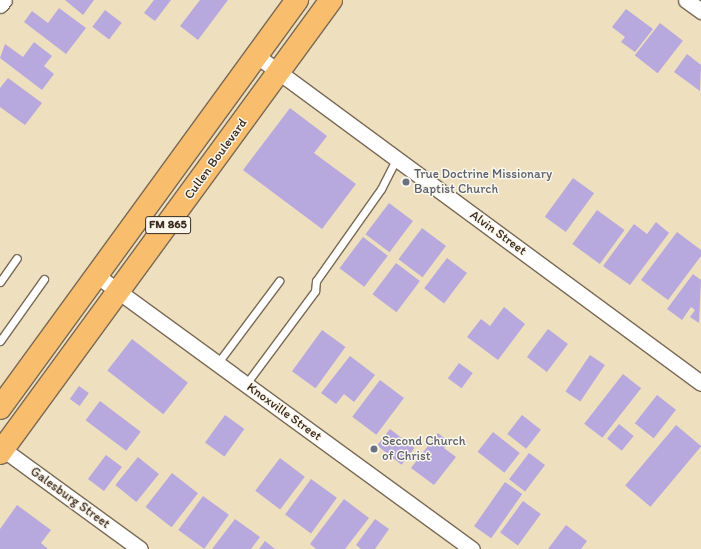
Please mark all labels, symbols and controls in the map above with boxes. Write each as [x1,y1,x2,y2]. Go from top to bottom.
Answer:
street label: Cullen Boulevard [181,115,251,203]
place label: True Doctrine Missionary Baptist Church [414,167,554,198]
marker: True Doctrine Missionary Baptist Church [401,177,411,187]
street label: Alvin Street [467,207,529,259]
road number: FM 865 [145,215,191,235]
street label: Knoxville Street [244,380,324,444]
place label: Second Church of Christ [382,434,466,465]
marker: Second Church of Christ [369,444,379,454]
street label: Galesburg Street [27,464,113,532]

